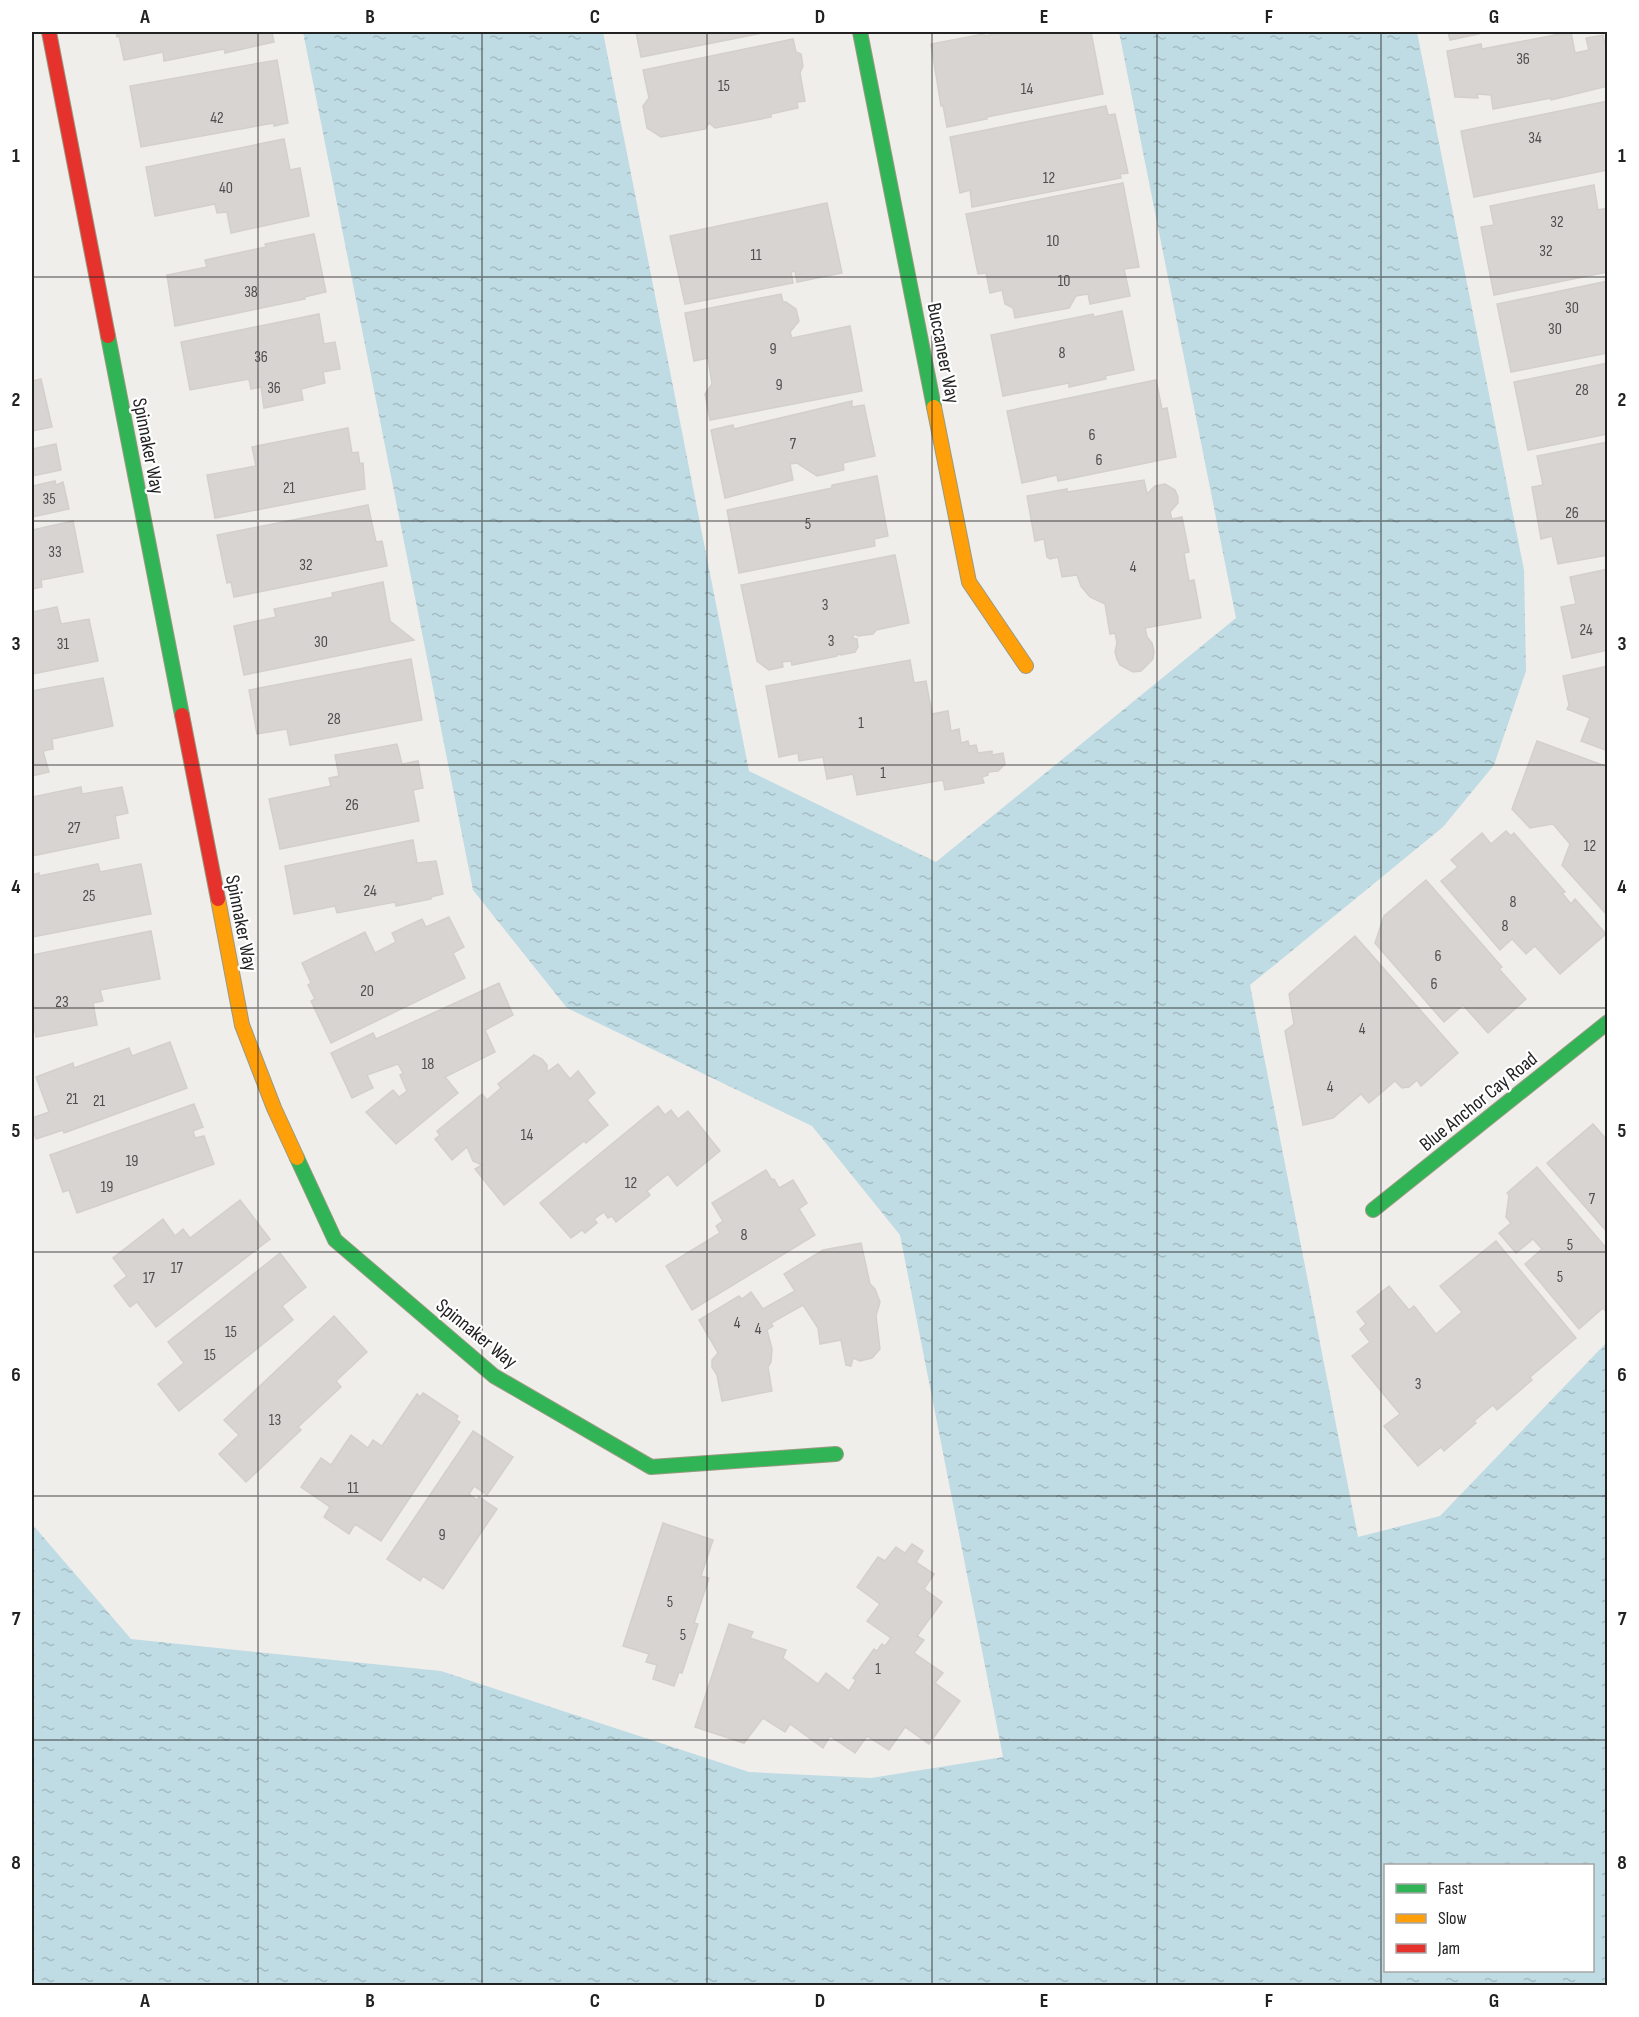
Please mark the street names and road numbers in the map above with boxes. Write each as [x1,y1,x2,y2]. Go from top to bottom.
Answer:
street label: Buccaneer Way [922,301,965,406]
street label: Spinnaker Way [127,396,169,497]
street label: Spinnaker Way [220,873,262,974]
street label: Blue Anchor Cay Road [1415,1047,1542,1157]
street label: Spinnaker Way [431,1294,522,1374]

